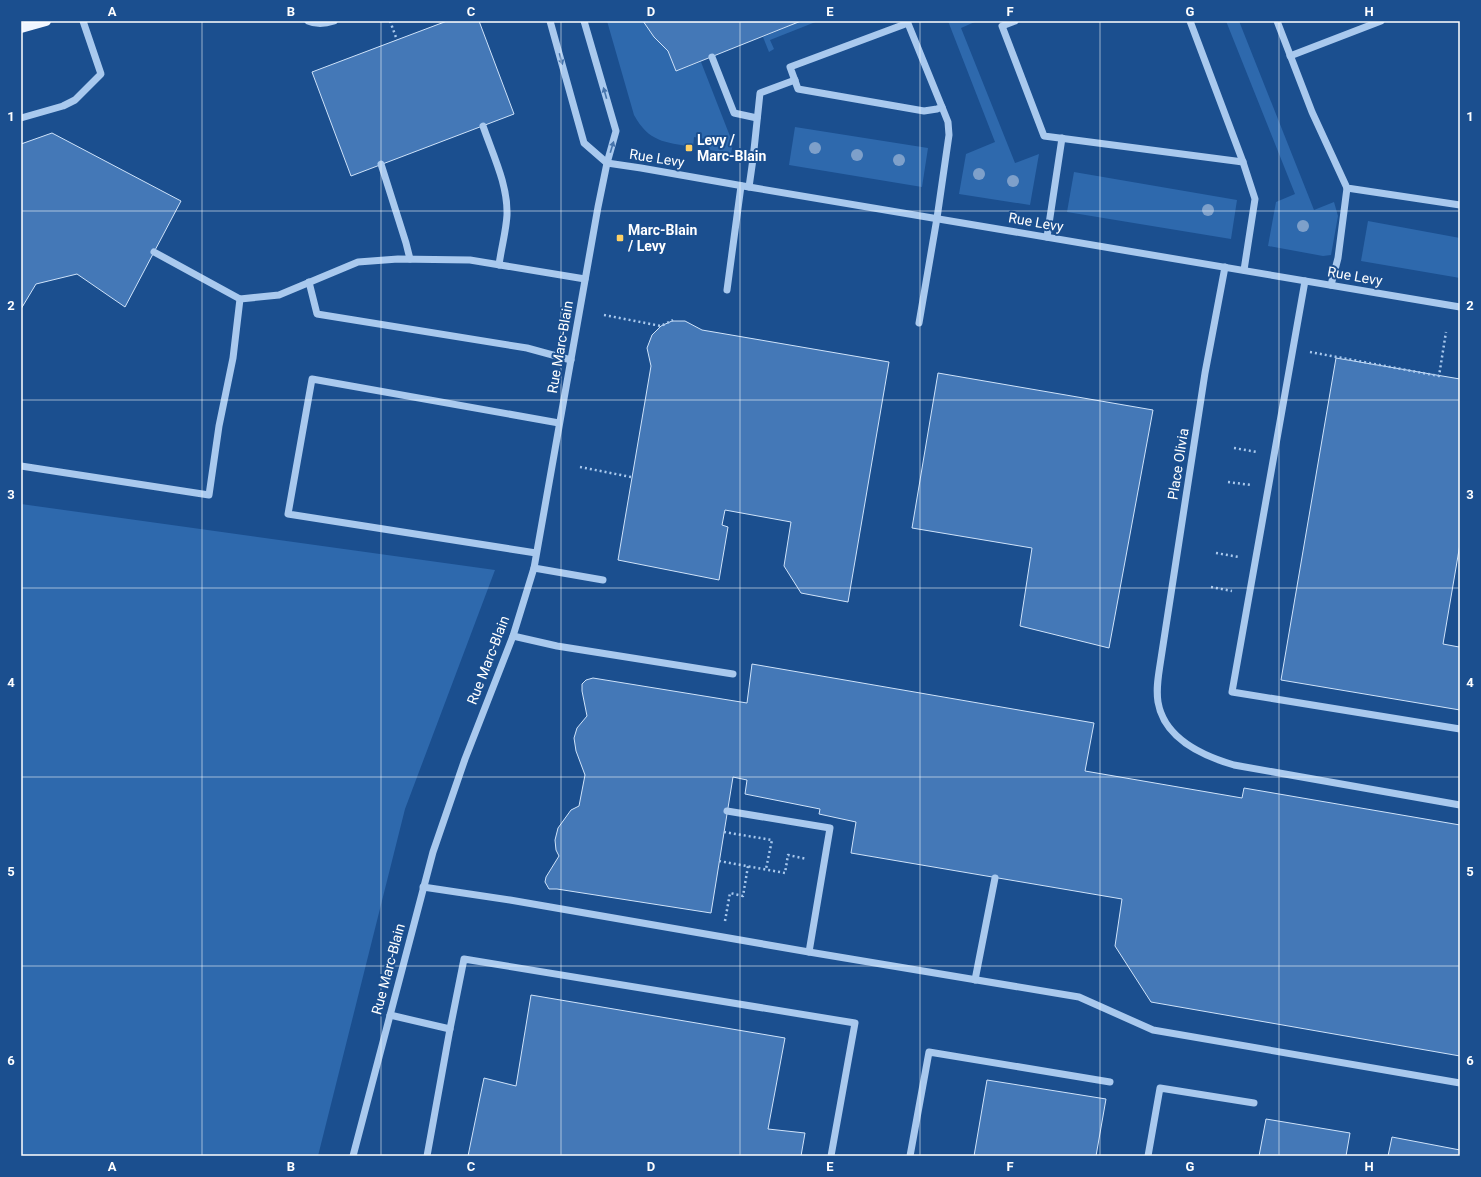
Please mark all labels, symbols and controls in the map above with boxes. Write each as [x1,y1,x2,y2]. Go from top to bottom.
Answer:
text: A [108,4,117,19]
text: B [287,4,295,19]
text: C [467,4,476,19]
text: D [647,4,655,19]
text: E [826,4,834,19]
text: F [1006,4,1014,19]
text: G [1186,4,1195,19]
text: H [1364,4,1374,19]
one-way arrow [558,53,564,65]
one-way arrow [602,87,608,99]
text: 1 [7,109,15,124]
text: 1 [1466,109,1474,124]
place label: Levy / Marc-Blain [697,132,766,164]
one-way arrow [609,141,615,153]
marker: Levy / Marc-Blain [684,143,694,153]
street label: Rue Levy [628,146,686,170]
street label: Rue Levy [1007,209,1065,235]
place label: Marc-Blain / Levy [627,222,697,254]
marker: Marc-Blain / Levy [615,233,625,243]
street label: Rue Levy [1326,263,1384,289]
text: 2 [7,298,15,313]
text: 2 [1466,298,1474,313]
street label: Rue Marc-Blain [544,299,576,395]
street label: Place Olivia [1164,427,1192,501]
text: 3 [7,487,15,502]
text: 3 [1466,487,1474,502]
street label: Rue Marc-Blain [464,613,512,707]
text: 4 [7,675,15,690]
text: 4 [1466,675,1474,690]
text: 5 [7,864,15,879]
text: 5 [1466,864,1474,879]
street label: Rue Marc-Blain [368,922,408,1016]
text: 6 [7,1053,15,1068]
text: 6 [1466,1053,1474,1068]
text: A [108,1159,117,1174]
text: B [287,1159,295,1174]
text: C [467,1159,476,1174]
text: D [647,1159,655,1174]
text: E [826,1159,834,1174]
text: F [1006,1159,1014,1174]
text: G [1186,1159,1195,1174]
text: H [1364,1159,1374,1174]

